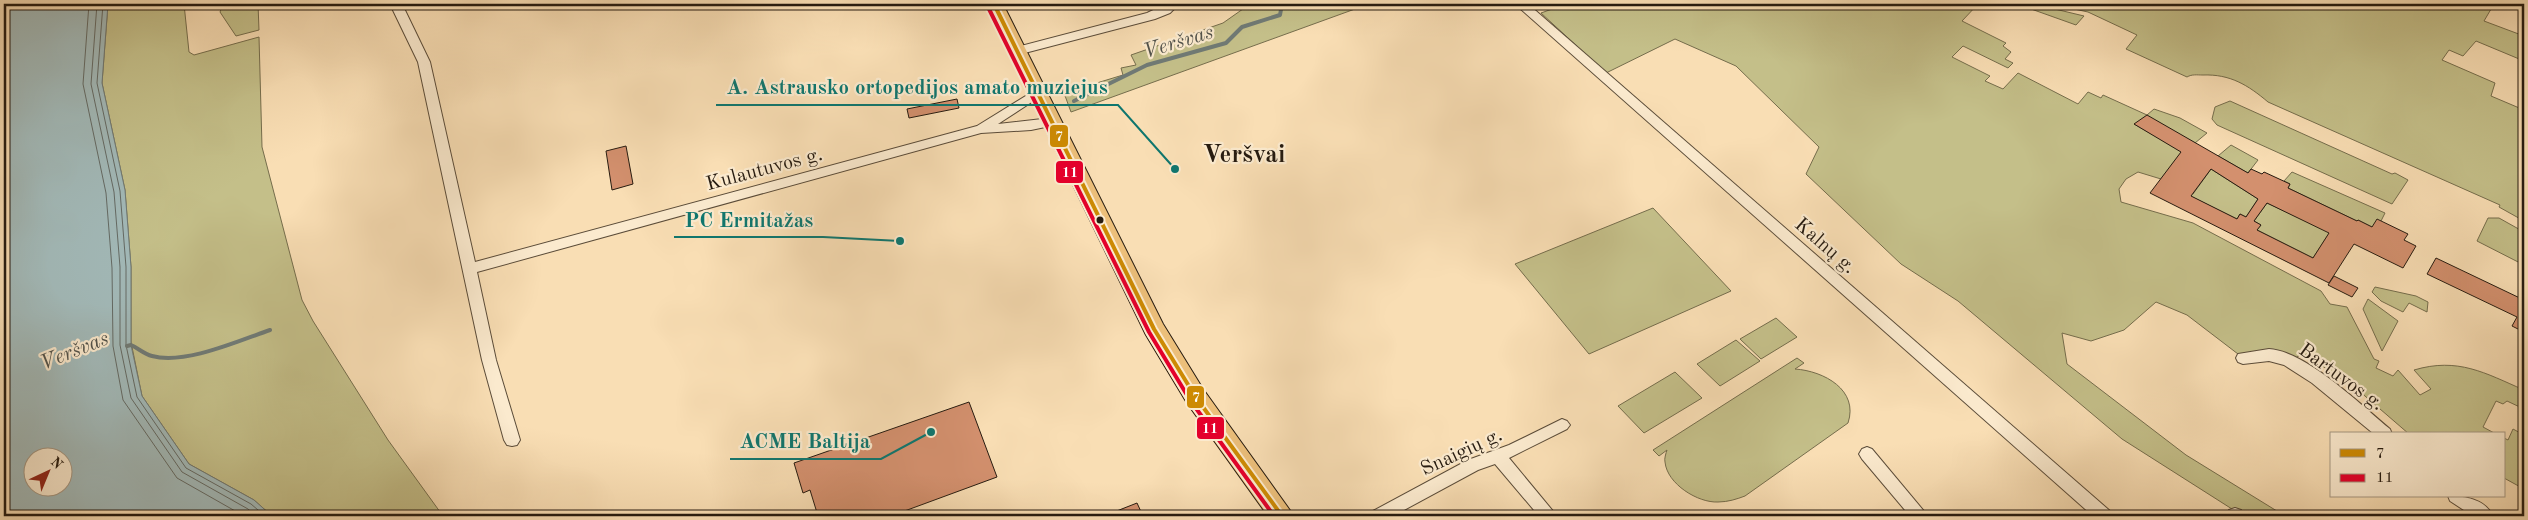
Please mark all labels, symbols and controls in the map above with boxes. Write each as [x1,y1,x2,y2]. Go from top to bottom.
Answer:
water label: Veršvas [1141,22,1216,63]
callout: A. Astrausko ortopedijos amato muziejus [716,69,1118,105]
text: A. Astrausko ortopedijos amato muziejus [726,78,1108,99]
line badge: 7 [1049,124,1069,148]
text: 7 [1055,130,1063,144]
district label: Veršvai [1203,143,1285,168]
street label: Kulautuvos g. [704,145,825,195]
line badge: 11 [1055,160,1084,184]
text: 11 [1062,166,1078,180]
callout: PC Ermitažas [674,201,823,237]
text: PC Ermitažas [685,211,813,232]
unlabelled marker [1095,215,1105,225]
street label: Kalnų g. [1790,215,1859,278]
water label: Veršvas [37,328,112,375]
street label: Bartuvos g. [2295,340,2387,415]
line badge: 7 [1186,385,1205,409]
text: 7 [1192,391,1200,405]
line badge: 11 [1196,416,1225,440]
text: 11 [1202,422,1218,436]
callout: ACME Baltija [730,423,881,459]
street label: Snaigių g. [1418,425,1506,480]
text: ACME Baltija [739,432,871,453]
legend [2330,432,2506,498]
text: 7 [2376,447,2385,462]
north arrow [22,448,72,498]
text: N [48,455,65,472]
text: 11 [2376,471,2393,486]

